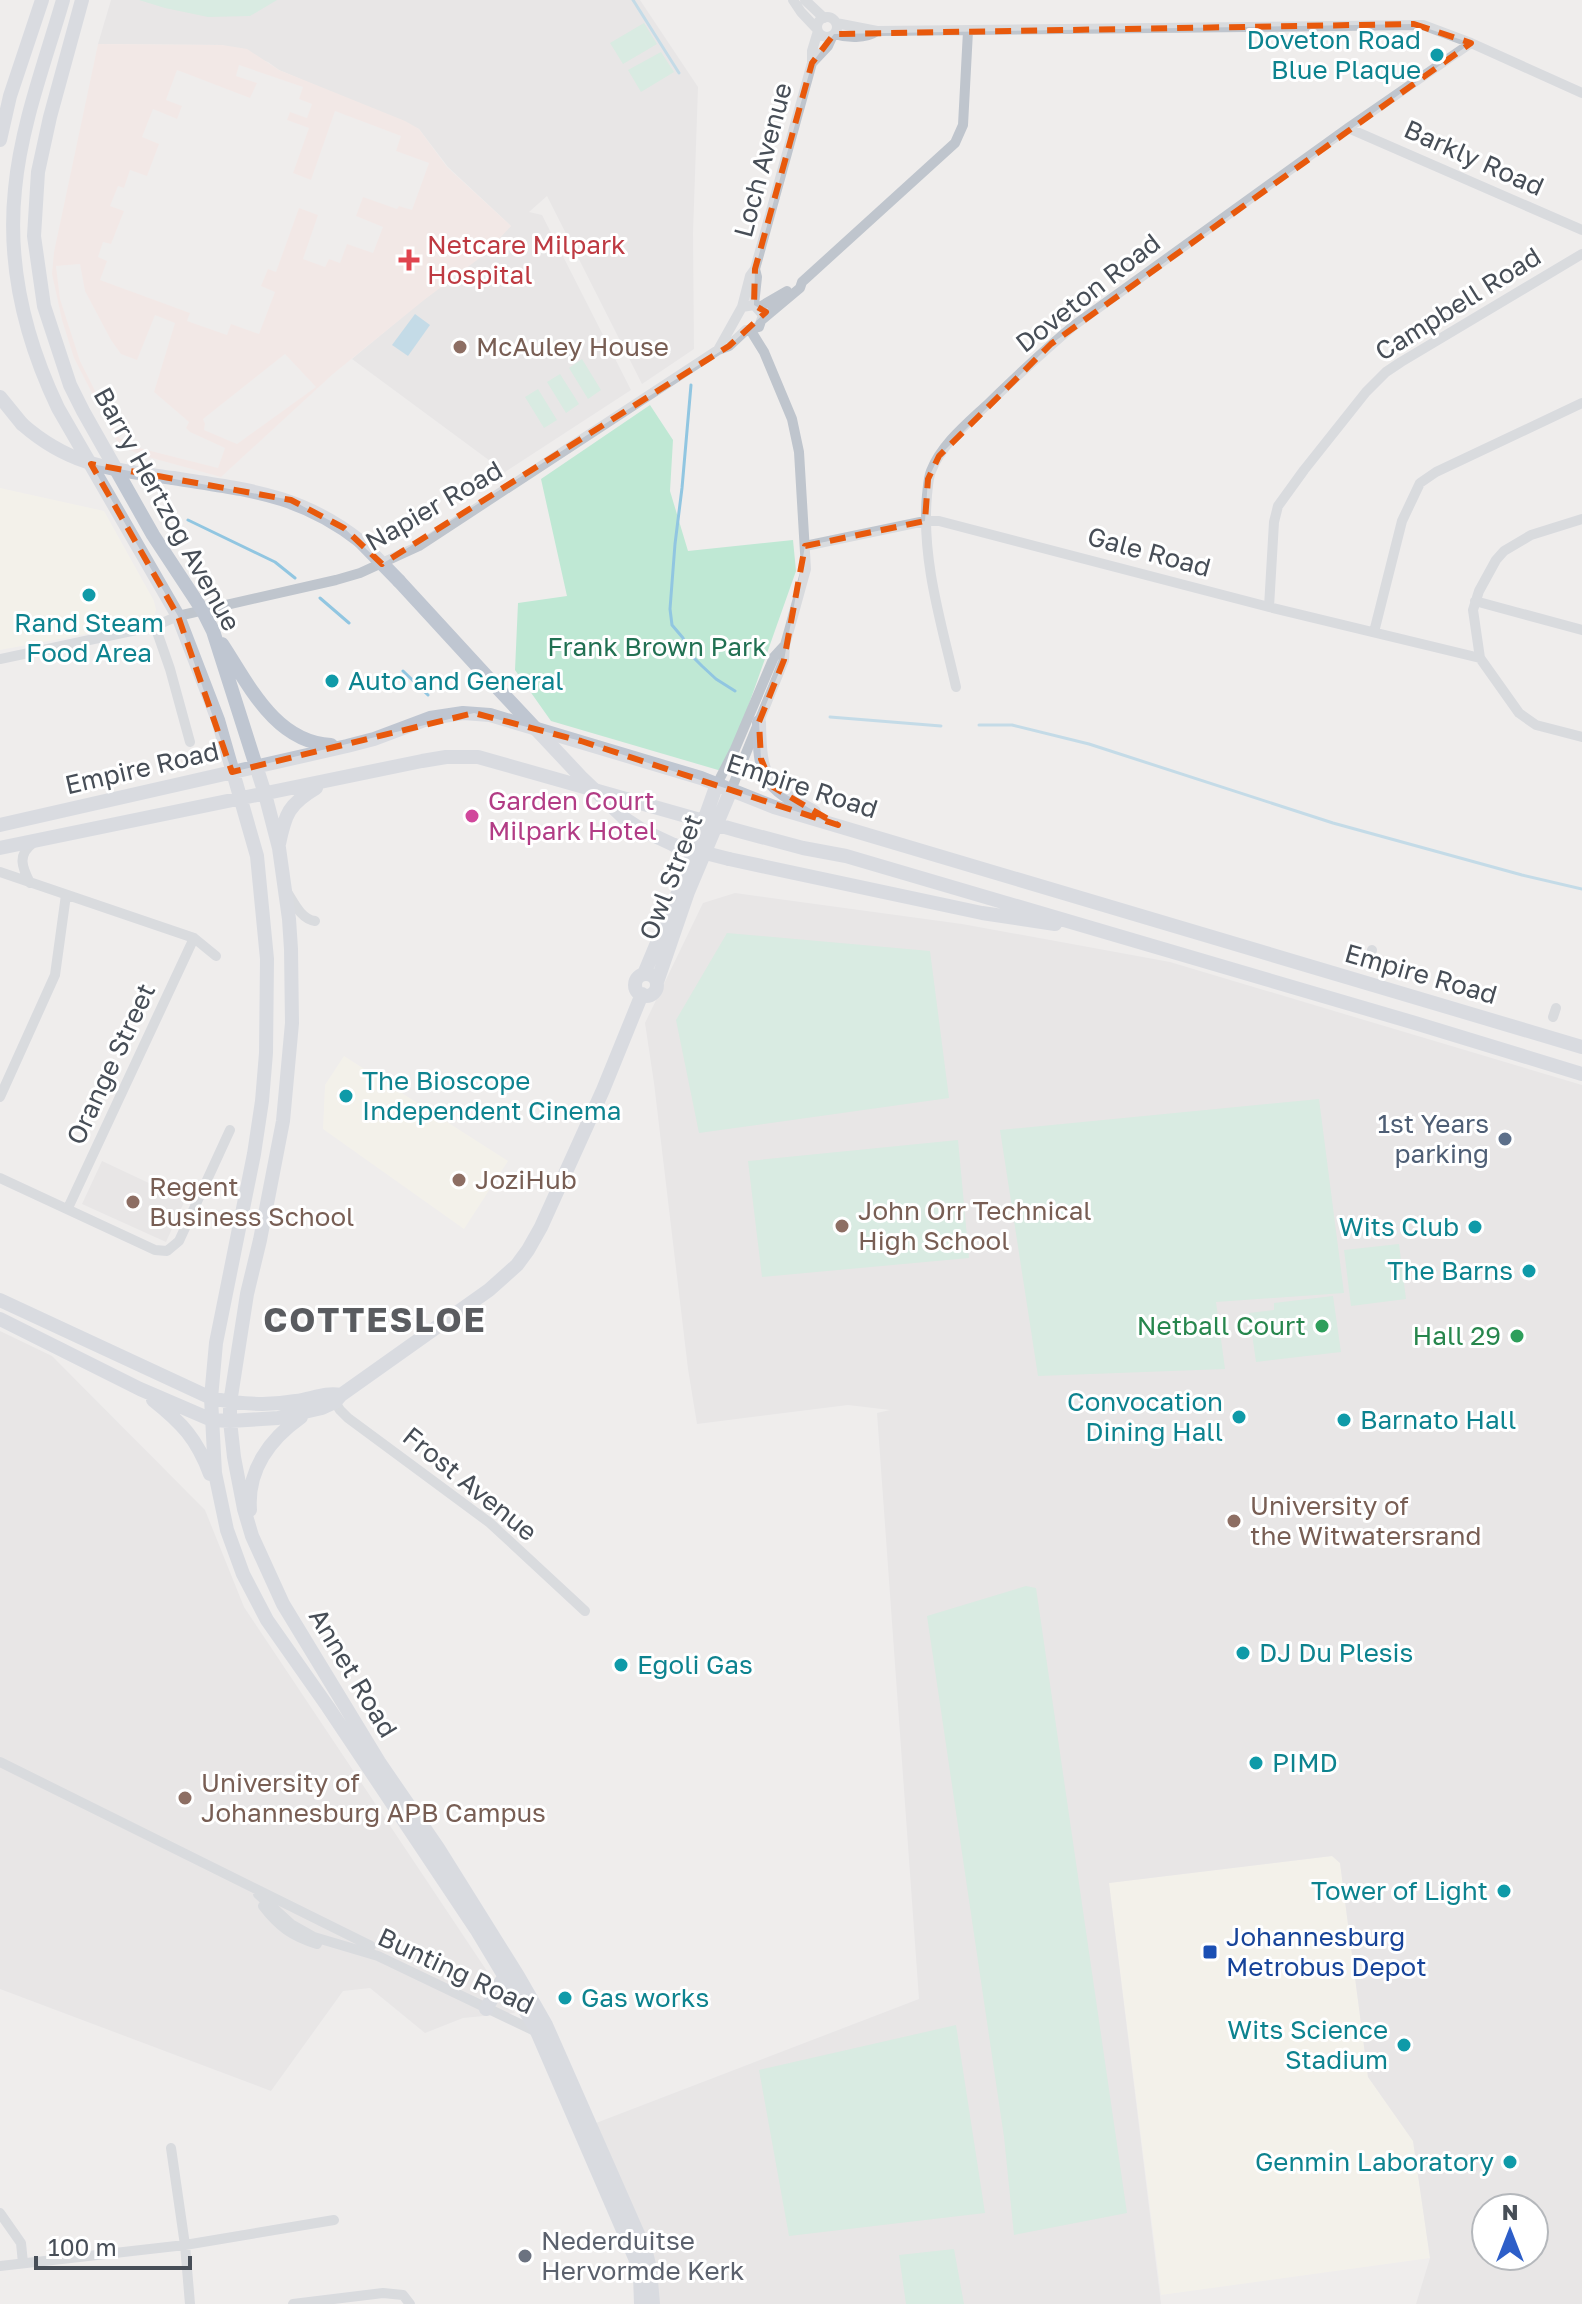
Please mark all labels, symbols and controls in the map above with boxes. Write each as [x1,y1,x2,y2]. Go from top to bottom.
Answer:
place label: Doveton Road Blue Plaque [1246,24,1421,85]
marker: Doveton Road Blue Plaque [1428,46,1446,64]
street label: Loch Avenue [727,79,798,240]
street label: Barkly Road [1400,113,1549,202]
street label: Doveton Road [1009,227,1166,359]
place label: Netcare Milpark Hospital [427,229,626,290]
street label: Campbell Road [1369,240,1546,367]
marker: Netcare Milpark Hospital [398,249,420,271]
place label: McAuley House [476,331,669,362]
marker: McAuley House [451,338,469,356]
street label: Barry Hertzog Avenue [88,382,247,636]
street label: Napier Road [360,454,508,557]
street label: Gale Road [1084,520,1214,583]
marker: Rand Steam Food Area [80,586,98,604]
place label: Rand Steam Food Area [14,607,164,668]
park label: Frank Brown Park [547,631,767,662]
place label: Auto and General [348,665,564,696]
marker: Auto and General [323,672,341,690]
street label: Empire Road [62,735,222,800]
street label: Empire Road [723,747,882,825]
place label: Garden Court Milpark Hotel [488,785,657,846]
marker: Garden Court Milpark Hotel [463,807,481,825]
street label: Owl Street [632,810,709,944]
street label: Empire Road [1341,937,1501,1010]
street label: Orange Street [60,978,161,1149]
place label: The Bioscope Independent Cinema [362,1065,621,1126]
marker: The Bioscope Independent Cinema [337,1087,355,1105]
place label: 1st Years parking [1377,1108,1489,1169]
marker: 1st Years parking [1496,1130,1514,1148]
place label: JoziHub [475,1164,577,1195]
place label: Regent Business School [149,1171,354,1232]
marker: JoziHub [450,1171,468,1189]
marker: Regent Business School [124,1193,142,1211]
place label: John Orr Technical High School [858,1195,1092,1256]
place label: Wits Club [1339,1211,1459,1242]
marker: John Orr Technical High School [833,1217,851,1235]
marker: Wits Club [1466,1218,1484,1236]
place label: The Barns [1387,1255,1513,1286]
marker: The Barns [1520,1262,1538,1280]
district label: COTTESLOE [263,1299,487,1339]
place label: Netball Court [1137,1310,1306,1341]
marker: Netball Court [1313,1317,1331,1335]
place label: Hall 29 [1413,1320,1501,1351]
marker: Hall 29 [1508,1327,1526,1345]
place label: Convocation Dining Hall [1067,1386,1223,1447]
place label: Barnato Hall [1360,1404,1516,1435]
marker: Convocation Dining Hall [1230,1408,1248,1426]
marker: Barnato Hall [1335,1411,1353,1429]
street label: Frost Avenue [397,1420,544,1547]
place label: University of the Witwatersrand [1250,1490,1481,1551]
marker: University of the Witwatersrand [1225,1512,1243,1530]
street label: Annet Road [303,1603,404,1743]
place label: DJ Du Plesis [1259,1637,1413,1668]
marker: DJ Du Plesis [1234,1644,1252,1662]
place label: Egoli Gas [637,1649,753,1680]
marker: Egoli Gas [612,1656,630,1674]
place label: PIMD [1272,1747,1338,1778]
marker: PIMD [1247,1754,1265,1772]
place label: University of Johannesburg APB Campus [201,1767,546,1828]
marker: University of Johannesburg APB Campus [176,1789,194,1807]
place label: Tower of Light [1311,1875,1488,1906]
marker: Tower of Light [1495,1882,1513,1900]
street label: Bunting Road [373,1921,539,2020]
place label: Johannesburg Metrobus Depot [1226,1921,1427,1982]
marker: Johannesburg Metrobus Depot [1201,1943,1219,1961]
place label: Gas works [581,1982,709,2013]
marker: Gas works [556,1989,574,2007]
place label: Wits Science Stadium [1227,2014,1388,2075]
marker: Wits Science Stadium [1395,2036,1413,2054]
place label: Genmin Laboratory [1255,2146,1494,2177]
marker: Genmin Laboratory [1501,2153,1519,2171]
north arrow [1470,2192,1550,2272]
text: N [1502,2198,1518,2225]
scale bar [36,2220,190,2270]
place label: Nederduitse Hervormde Kerk [541,2225,745,2286]
text: 100 m [48,2232,117,2261]
marker: Nederduitse Hervormde Kerk [516,2247,534,2265]

